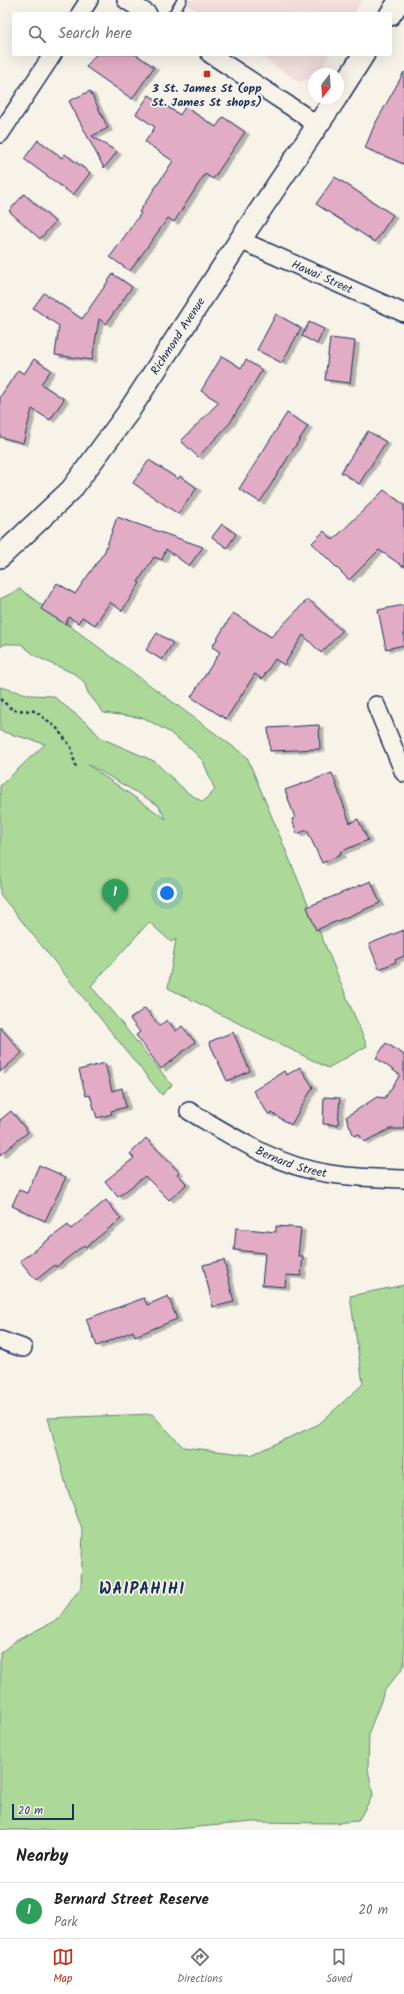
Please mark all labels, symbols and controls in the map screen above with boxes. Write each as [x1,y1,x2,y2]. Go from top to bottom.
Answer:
search box [12,12,392,56]
text: Search here [58,22,132,46]
icon: search [26,23,48,45]
north arrow [308,68,344,104]
marker: 3 St. James St (opp St. James St shops) [202,69,212,79]
place label: 3 St. James St (opp St. James St shops) [151,79,262,112]
street label: Hawai Street [288,255,356,299]
street label: Richmond Avenue [145,293,210,379]
pin: 1 [102,879,128,912]
your location [157,883,177,903]
street label: Bernard Street [252,1141,329,1183]
district label: WAIPAHIHI [99,1577,185,1602]
scale bar [12,1802,74,1821]
text: 20 m [18,1802,43,1820]
text: Nearby [16,1843,68,1870]
text: Bernard Street Reserve [54,1888,209,1912]
text: 1 [27,1900,31,1921]
text: 20 m [358,1900,388,1921]
text: Park [54,1912,78,1933]
tab: Map [52,1946,74,1988]
tab: Directions [177,1946,223,1988]
tab: Saved [326,1946,352,1988]

